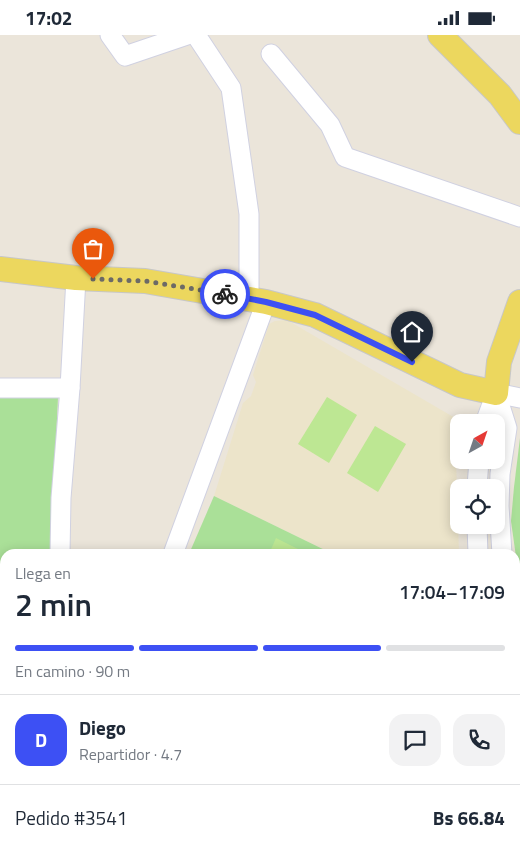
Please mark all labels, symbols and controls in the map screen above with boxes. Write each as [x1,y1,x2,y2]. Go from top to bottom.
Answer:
text: 17:02 [25,3,72,32]
pin [72,228,114,279]
icon: bag [79,235,107,263]
courier [200,269,250,319]
icon: bike [211,280,239,308]
pin [391,311,433,362]
icon: home [398,318,426,346]
north arrow [450,414,505,469]
map controls [450,414,505,534]
button: locate [450,479,505,534]
text: Llega en [15,561,71,585]
text: 17:04–17:09 [399,577,505,606]
text: 2 min [15,580,92,628]
text: En camino · 90 m [15,659,130,683]
text: Diego [79,713,126,742]
button: chat [389,714,441,766]
button: phone [453,714,505,766]
text: D [35,725,47,754]
text: Repartidor · 4.7 [79,742,182,766]
text: Pedido #3541 [15,803,127,832]
text: Bs 66.84 [433,803,505,832]

